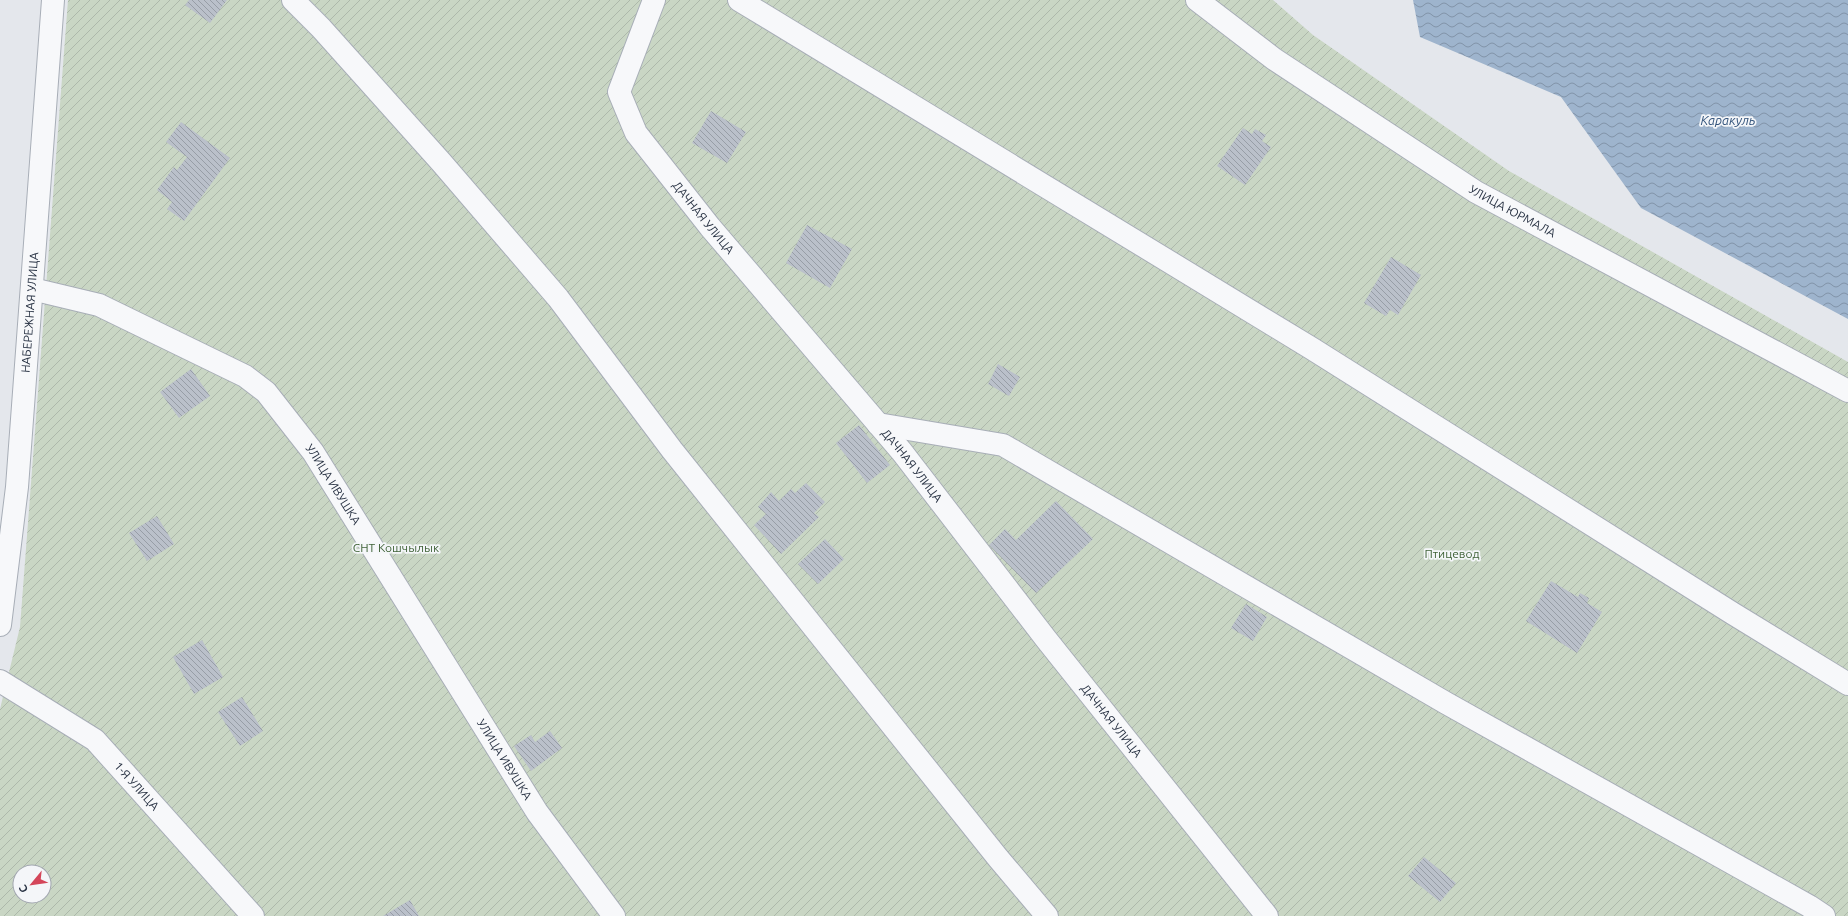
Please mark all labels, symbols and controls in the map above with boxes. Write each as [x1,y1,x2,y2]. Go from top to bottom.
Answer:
water label: Каракуль [1700,113,1756,127]
street label: ДАЧНАЯ УЛИЦА [670,178,737,256]
street label: УЛИЦА ЮРМАЛА [1467,182,1558,240]
street label: НАБЕРЕЖНАЯ УЛИЦА [18,252,40,373]
street label: ДАЧНАЯ УЛИЦА [879,426,945,505]
street label: УЛИЦА ИВУШКА [303,441,364,527]
park label: СНТ Кошчылык [353,541,439,554]
park label: Птицевод [1425,547,1480,560]
street label: ДАЧНАЯ УЛИЦА [1079,681,1145,760]
street label: УЛИЦА ИВУШКА [475,717,535,802]
street label: 1-Я УЛИЦА [112,759,162,813]
north arrow [12,864,52,904]
text: С [16,883,30,895]

